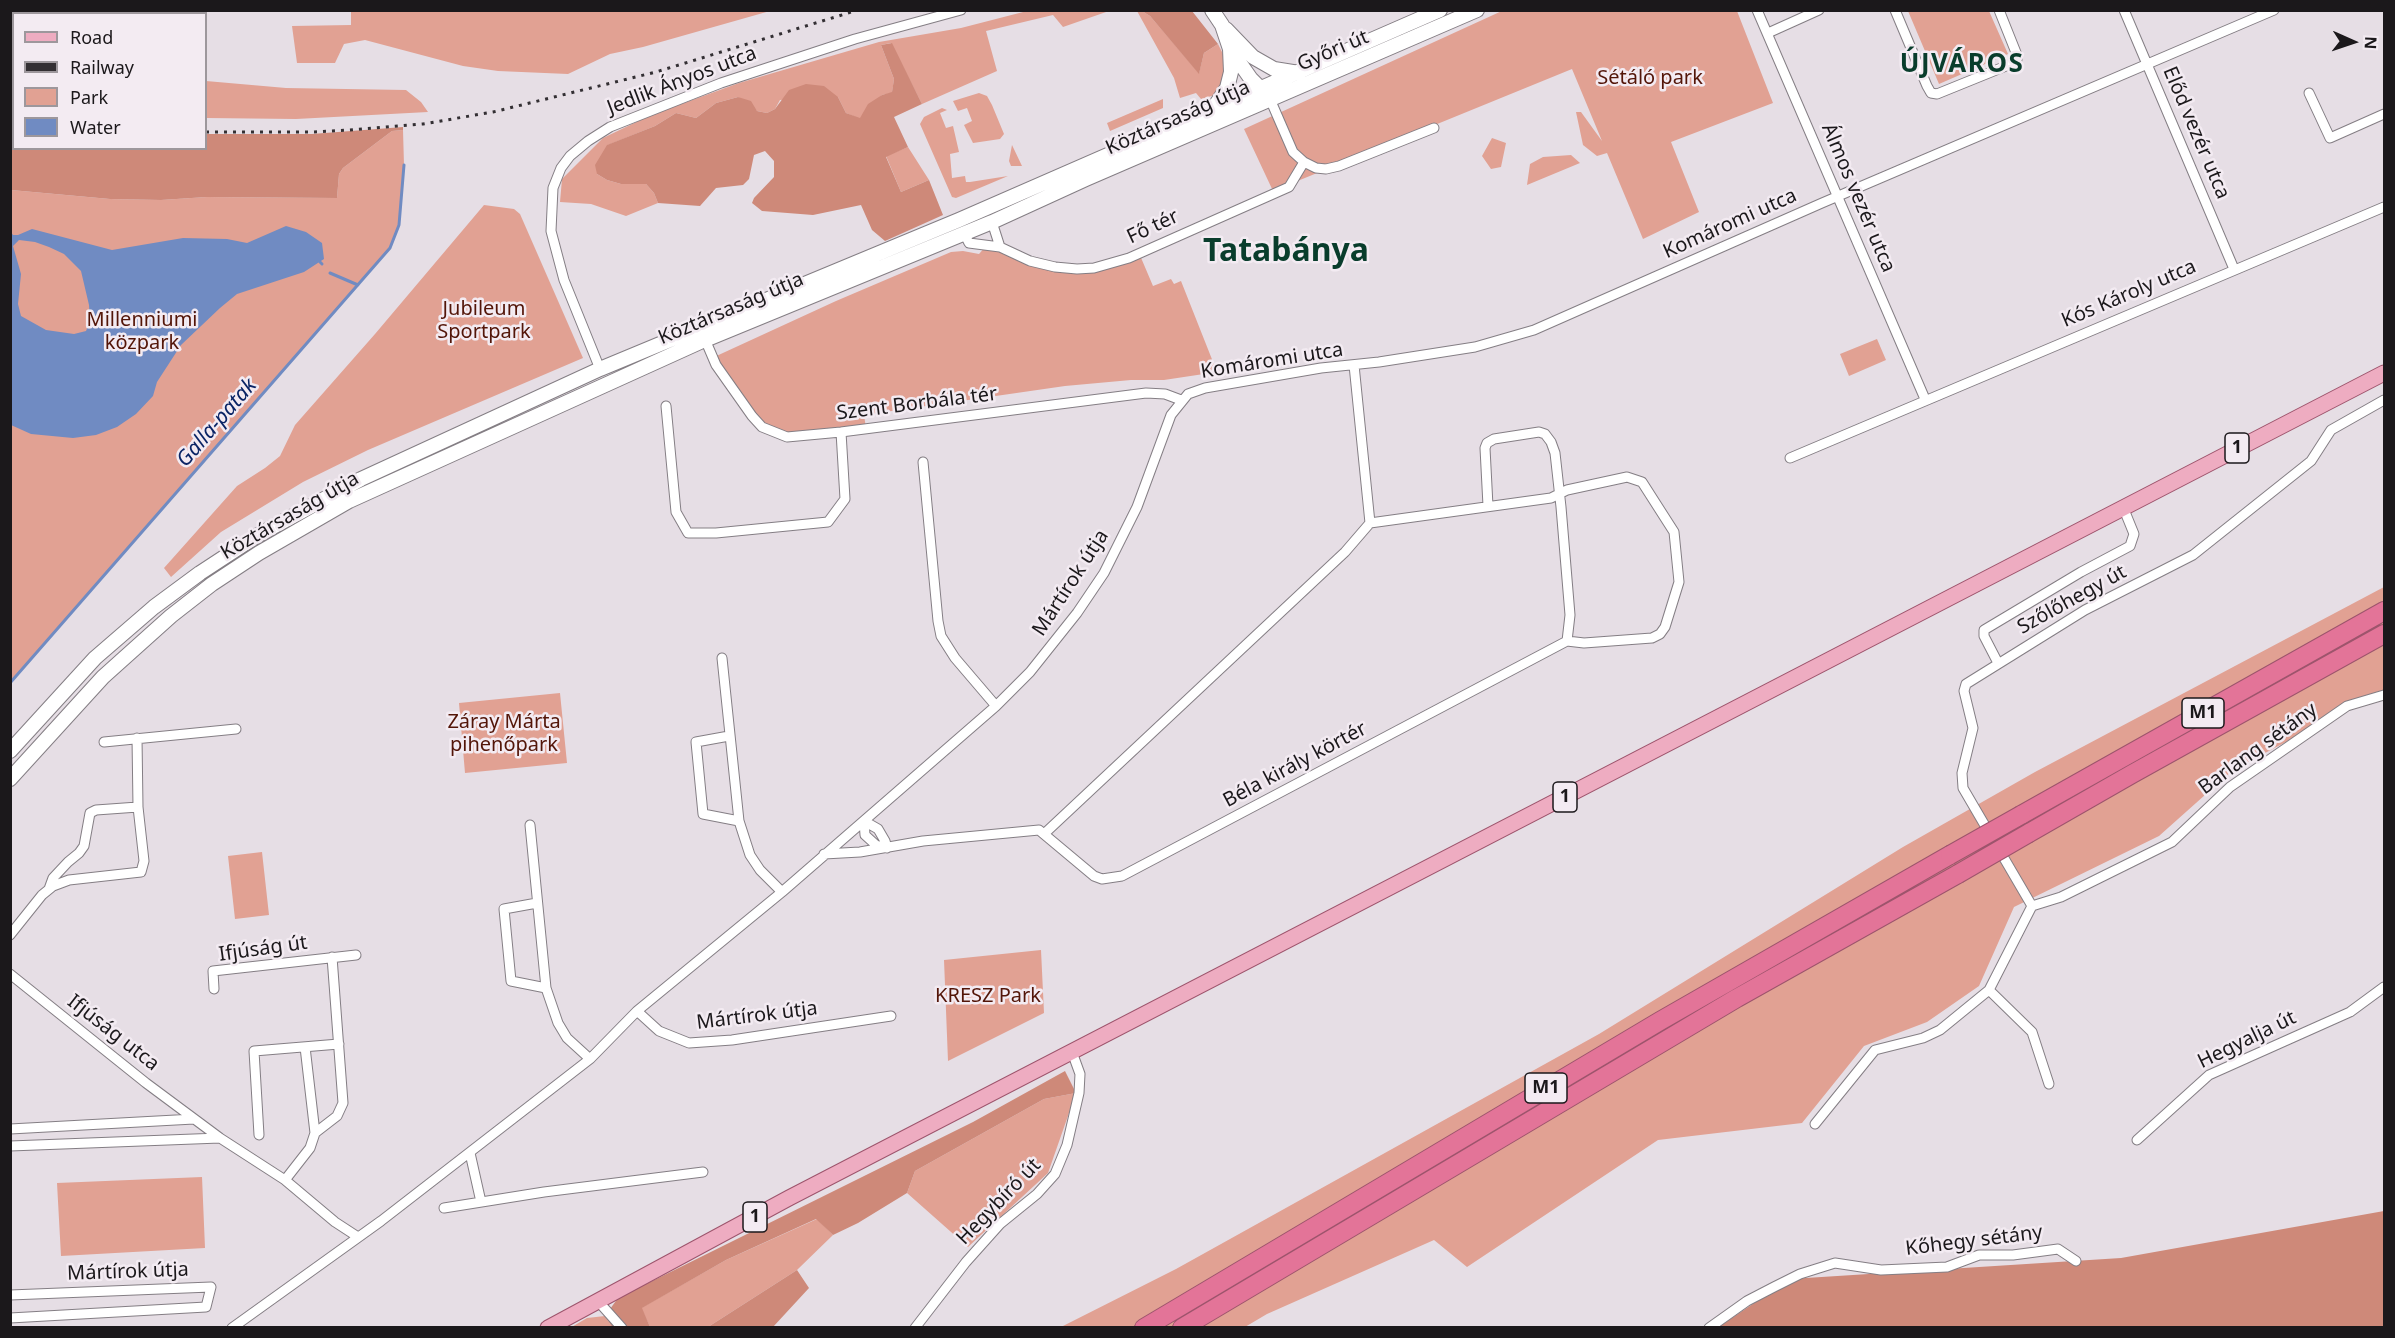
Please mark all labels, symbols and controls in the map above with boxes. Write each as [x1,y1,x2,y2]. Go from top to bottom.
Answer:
legend [12,12,207,150]
north arrow [2323,12,2383,72]
text: Road [70,25,113,49]
street label: Győri út [1294,25,1372,77]
text: N [2360,36,2382,50]
street label: Jedlik Ányos utca [604,42,760,120]
district label: ÚJVÁROS [1900,49,2024,81]
text: Railway [70,55,134,79]
street label: Előd vezér utca [2157,63,2235,203]
park label: Sétáló park [1597,66,1703,90]
street label: Köztársaság útja [1102,75,1254,161]
text: Park [70,85,108,109]
text: Water [70,115,121,139]
street label: Álmos vezér utca [1816,120,1900,276]
street label: Komáromi utca [1659,184,1801,264]
street label: Fő tér [1123,205,1183,249]
district label: Tatabánya [1203,233,1369,271]
street label: Kós Károly utca [2058,255,2200,333]
street label: Köztársaság útja [655,268,807,350]
park label: Jubileum Sportpark [437,297,531,344]
park label: Millenniumi közpark [87,308,197,355]
street label: Komáromi utca [1199,338,1345,384]
water label: Galla-patak [172,374,262,472]
street label: Szent Borbála tér [835,382,999,426]
road number: 1 [2225,433,2249,463]
street label: Köztársaság útja [217,467,363,565]
street label: Mártírok útja [1028,525,1114,641]
street label: Szőlőhegy út [2013,560,2131,640]
road number: M1 [2182,698,2224,728]
street label: Barlang sétány [2194,698,2322,800]
park label: Záray Márta pihenőpark [447,710,561,757]
street label: Béla király körtér [1219,717,1371,813]
road number: 1 [1553,782,1577,812]
street label: Ifjúság út [217,931,309,967]
park label: KRESZ Park [935,984,1041,1008]
street label: Ifjúság utca [62,990,164,1076]
street label: Mártírok útja [695,997,819,1035]
street label: Hegyalja út [2194,1006,2300,1074]
road number: M1 [1525,1073,1567,1103]
street label: Hegybíró út [952,1154,1046,1250]
road number: 1 [743,1202,767,1232]
street label: Kőhegy sétány [1904,1221,2044,1261]
street label: Mártírok útja [67,1258,189,1286]

